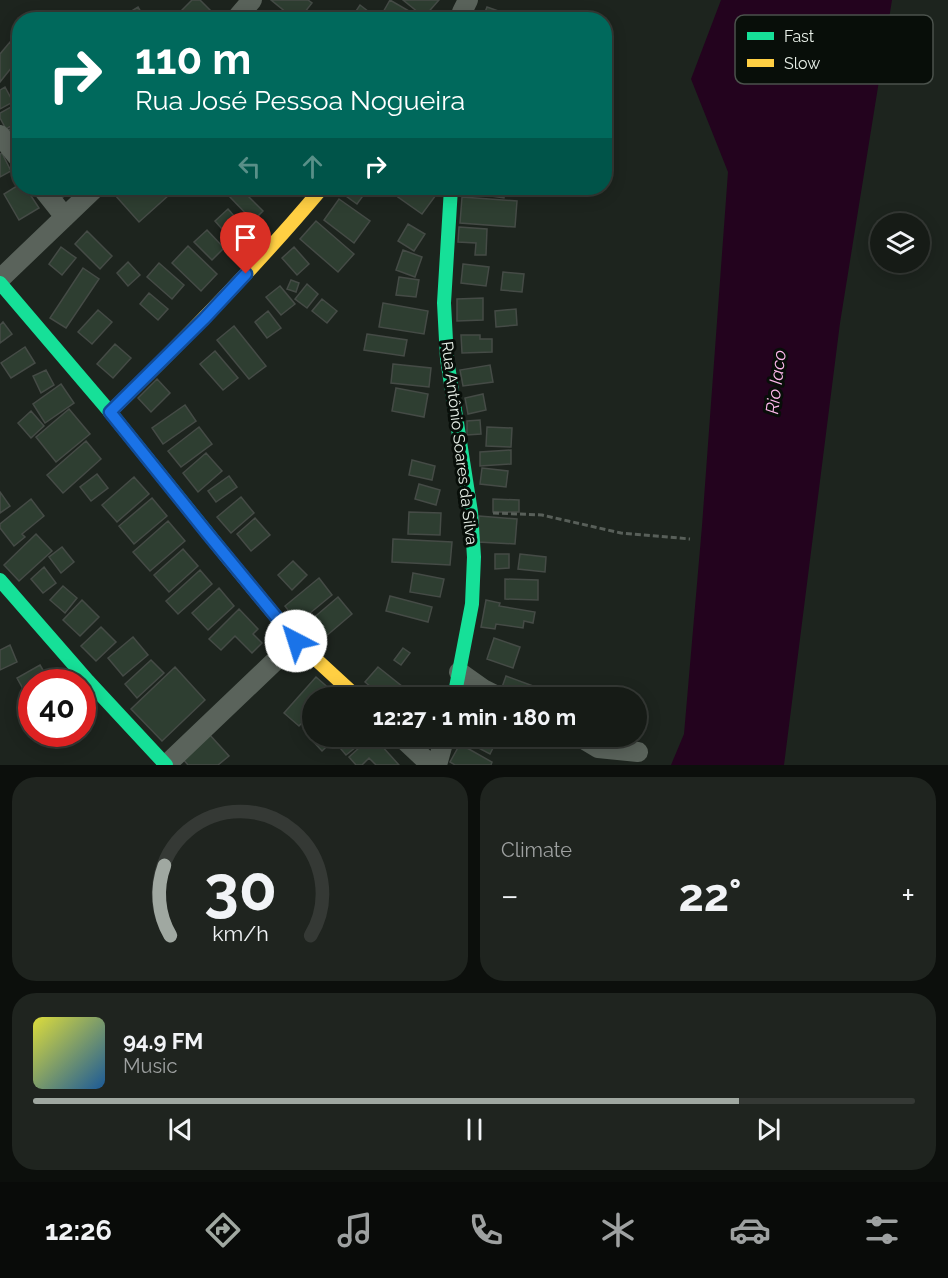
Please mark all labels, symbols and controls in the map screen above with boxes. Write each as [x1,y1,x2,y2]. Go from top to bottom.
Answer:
legend [735,15,933,84]
text: Fast [784,27,815,46]
text: 110 m [135,35,251,84]
icon: right [36,36,114,114]
text: Slow [784,54,820,73]
text: Rua José Pessoa Nogueira [135,85,465,116]
icon: left [233,150,266,183]
icon: ahead [296,150,329,183]
icon: right [359,150,392,183]
pin [220,212,271,274]
map controls [870,213,930,273]
button: layers [870,213,930,273]
icon: arrive [229,221,262,254]
street label: Rua Antônio Soares da Silva [438,340,481,546]
water label: Rio Iaco [761,349,790,415]
position arrow [264,609,328,673]
speed limit sign: 40 [18,669,96,747]
text: 12:27 · 1 min · 180 m [373,704,576,730]
text: Climate [501,838,572,862]
text: 30 [203,851,277,925]
text: 22° [678,869,742,922]
text: − [501,876,519,915]
text: + [901,876,915,915]
text: km/h [212,921,268,946]
text: 94.9 FM [123,1028,203,1054]
text: Music [123,1054,177,1078]
icon: previous [164,1113,197,1146]
icon: pause [458,1113,491,1146]
icon: next [752,1113,785,1146]
icon: directions [202,1209,244,1251]
icon: music [334,1209,376,1251]
icon: phone [465,1209,507,1251]
icon: climate [597,1209,639,1251]
icon: car [729,1209,771,1251]
icon: filters [861,1209,903,1251]
text: 12:26 [45,1215,112,1246]

